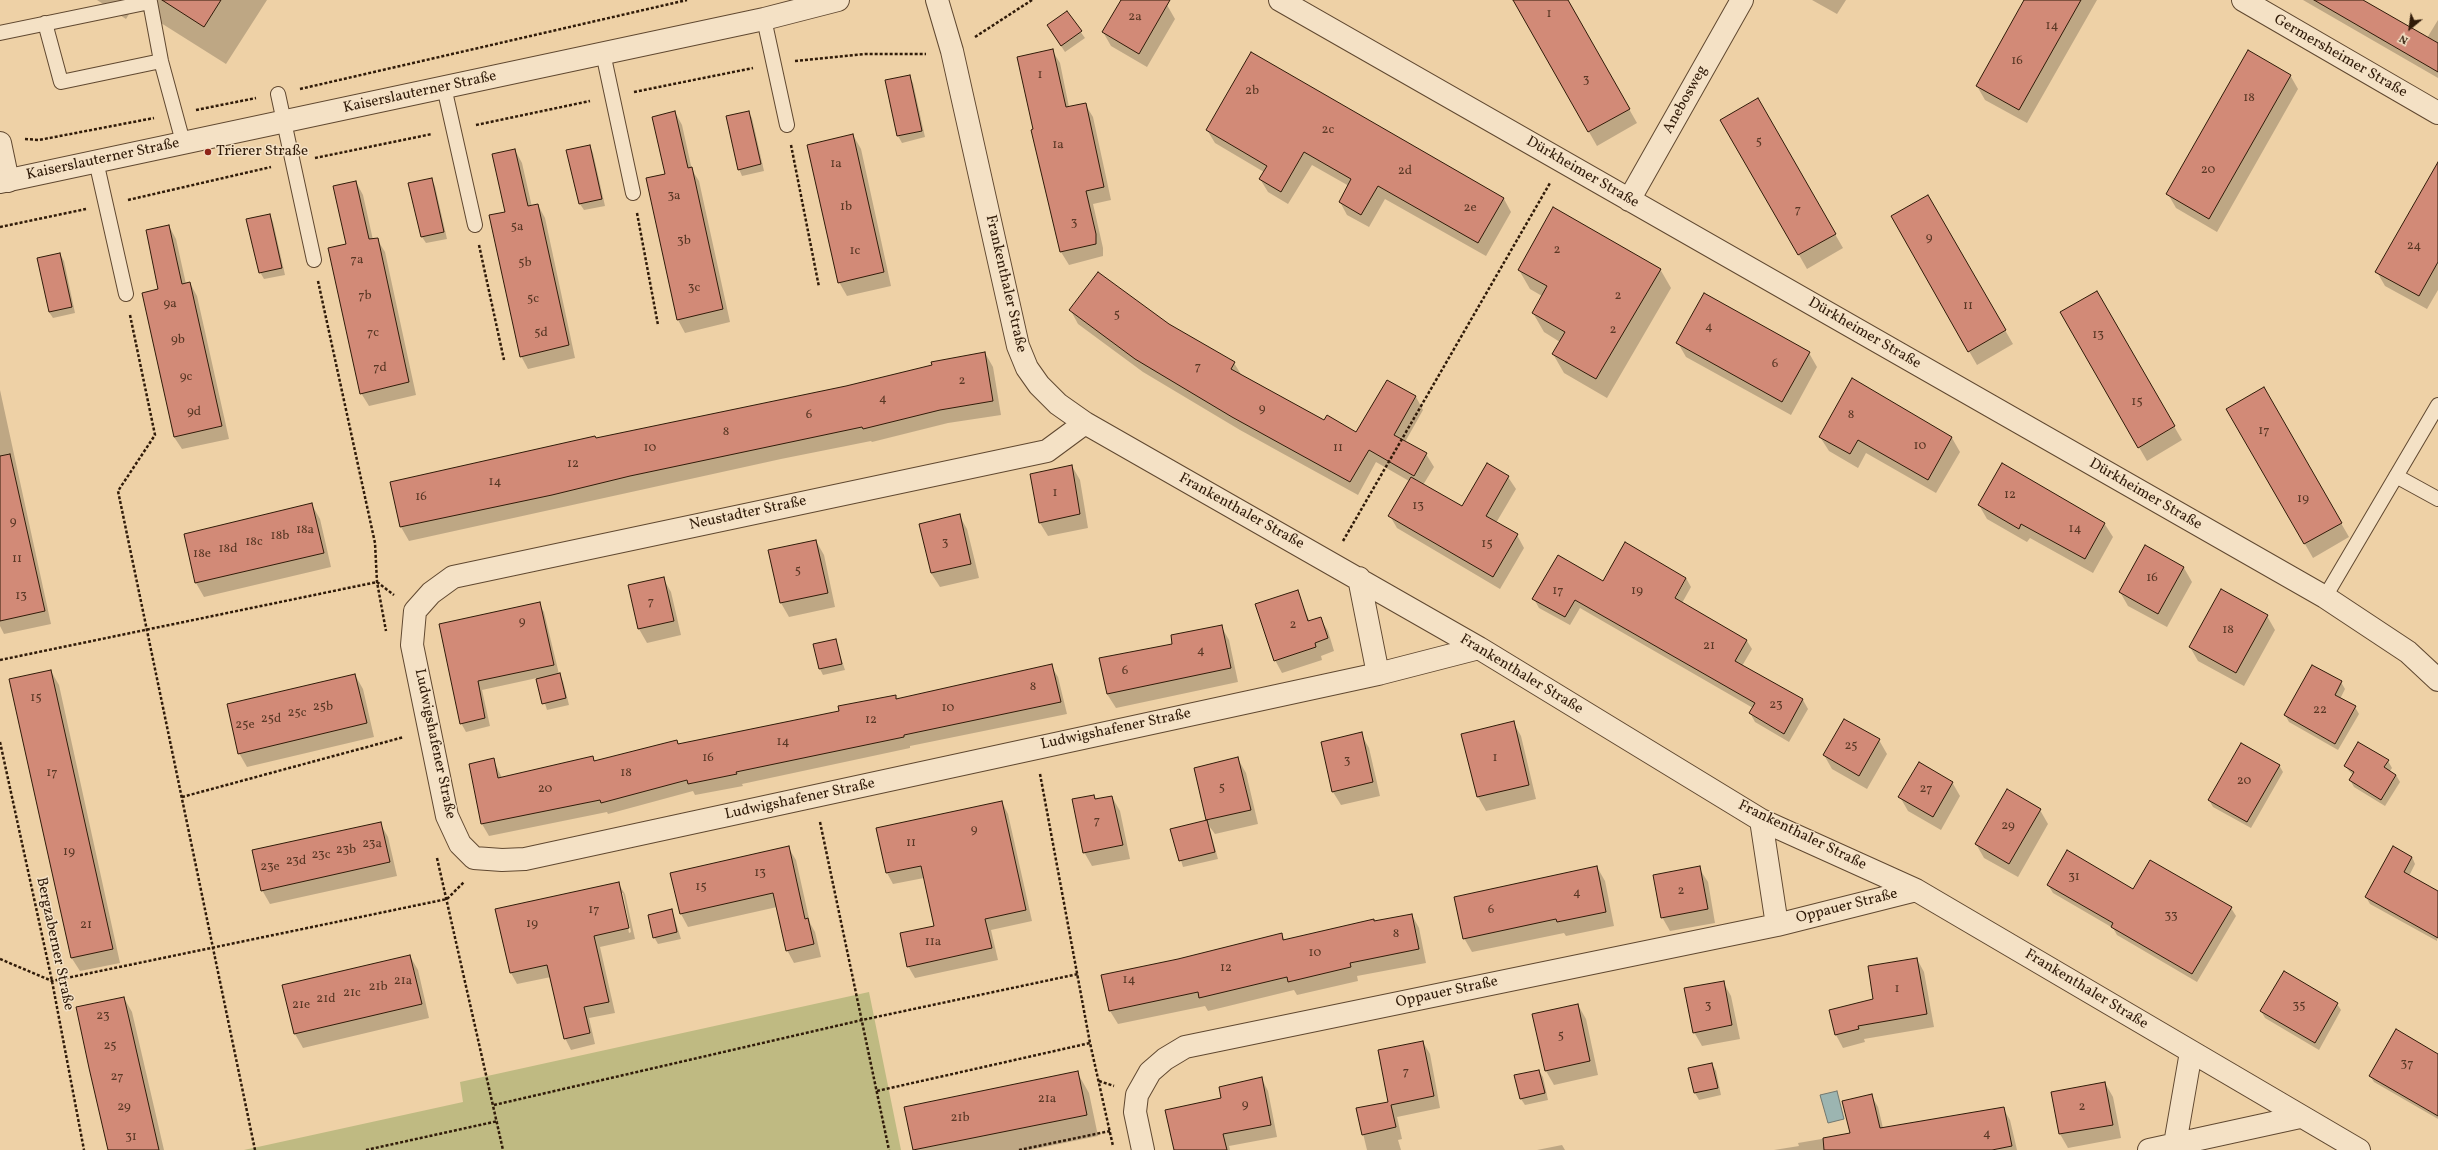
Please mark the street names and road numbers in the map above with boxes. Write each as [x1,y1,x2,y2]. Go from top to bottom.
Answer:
street label: Germersheimer Straße [2270,11,2410,103]
street label: Anebosweg [1660,63,1712,137]
street label: Kaiserslauterner Straße [342,68,498,118]
street label: Dürkheimer Straße [1522,133,1642,213]
street label: Kaiserslauterner Straße [25,135,181,185]
street label: Frankenthaler Straße [980,213,1030,355]
street label: Dürkheimer Straße [1804,294,1924,374]
street label: Dürkheimer Straße [2085,455,2205,535]
street label: Frankenthaler Straße [1175,470,1307,554]
street label: Neustadter Straße [688,493,808,535]
street label: Frankenthaler Straße [1456,631,1586,719]
street label: Ludwigshafener Straße [409,667,459,821]
street label: Ludwigshafener Straße [1039,705,1193,755]
street label: Ludwigshafener Straße [723,775,877,825]
street label: Frankenthaler Straße [1735,797,1869,875]
street label: Bergzaberner Straße [31,876,77,1012]
street label: Oppauer Straße [1794,886,1900,928]
street label: Frankenthaler Straße [2021,946,2151,1034]
street label: Oppauer Straße [1394,973,1500,1013]

